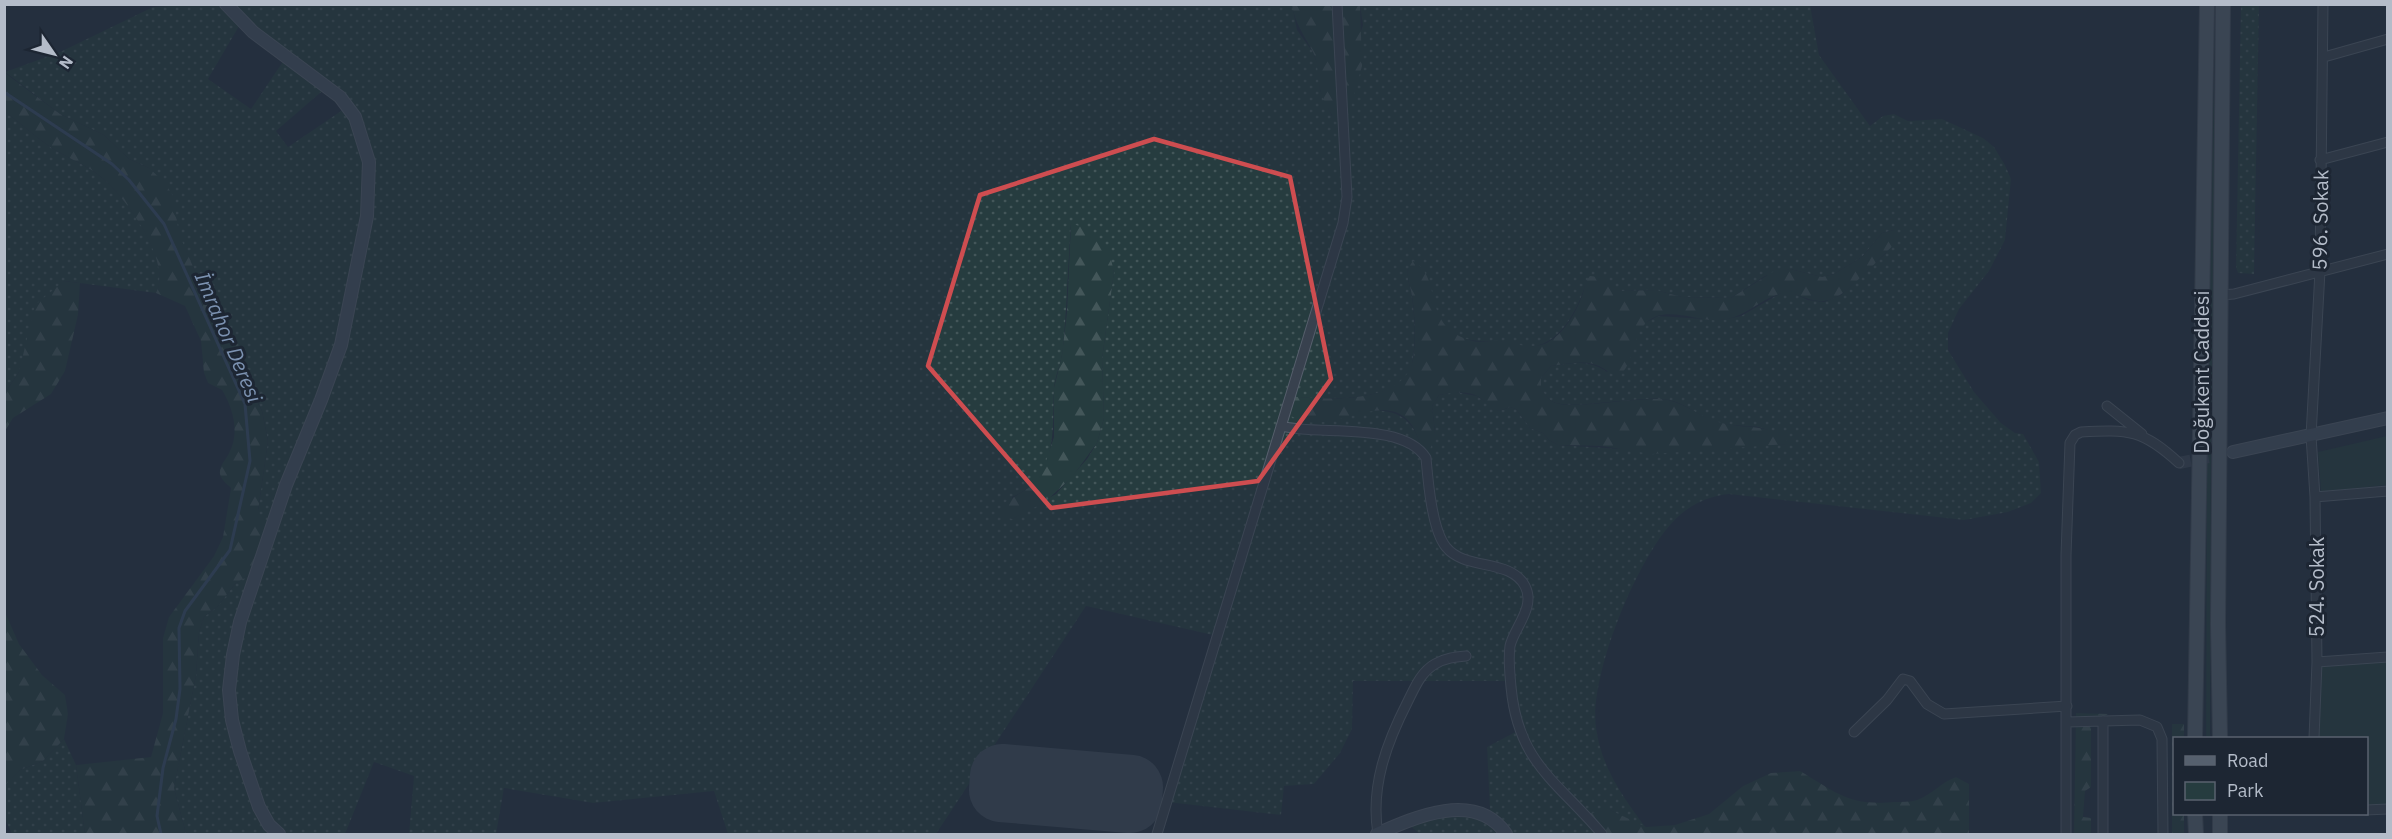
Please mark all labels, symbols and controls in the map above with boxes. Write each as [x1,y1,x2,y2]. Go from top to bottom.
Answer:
north arrow [24,24,84,84]
text: N [55,52,78,73]
street label: 596. Sokak [2306,169,2334,271]
water label: İmrahor Deresi [189,267,269,407]
street label: Doğukent Caddesi [2188,291,2215,453]
street label: 524. Sokak [2303,536,2330,637]
legend [2173,737,2368,815]
text: Road [2227,749,2268,772]
text: Park [2227,779,2264,802]

